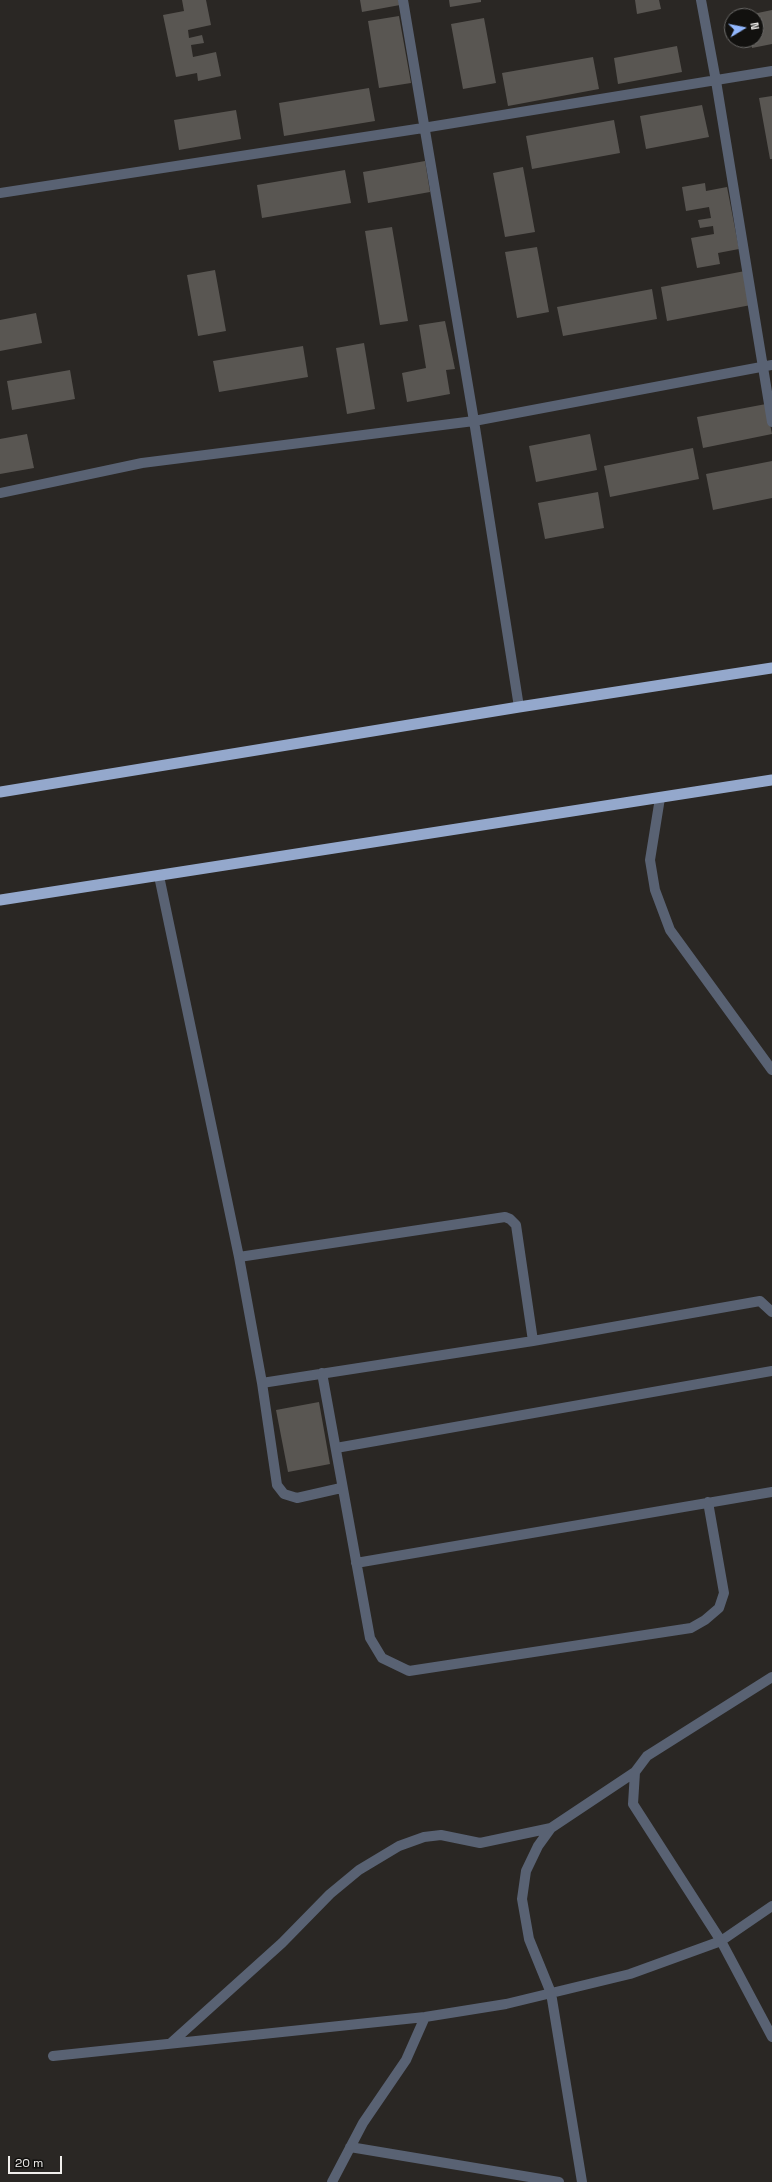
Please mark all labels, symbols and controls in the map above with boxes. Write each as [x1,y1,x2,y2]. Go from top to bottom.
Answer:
north arrow [724,8,764,48]
text: N [747,21,762,31]
scale bar [10,2148,64,2174]
text: 20 m [15,2155,43,2171]

